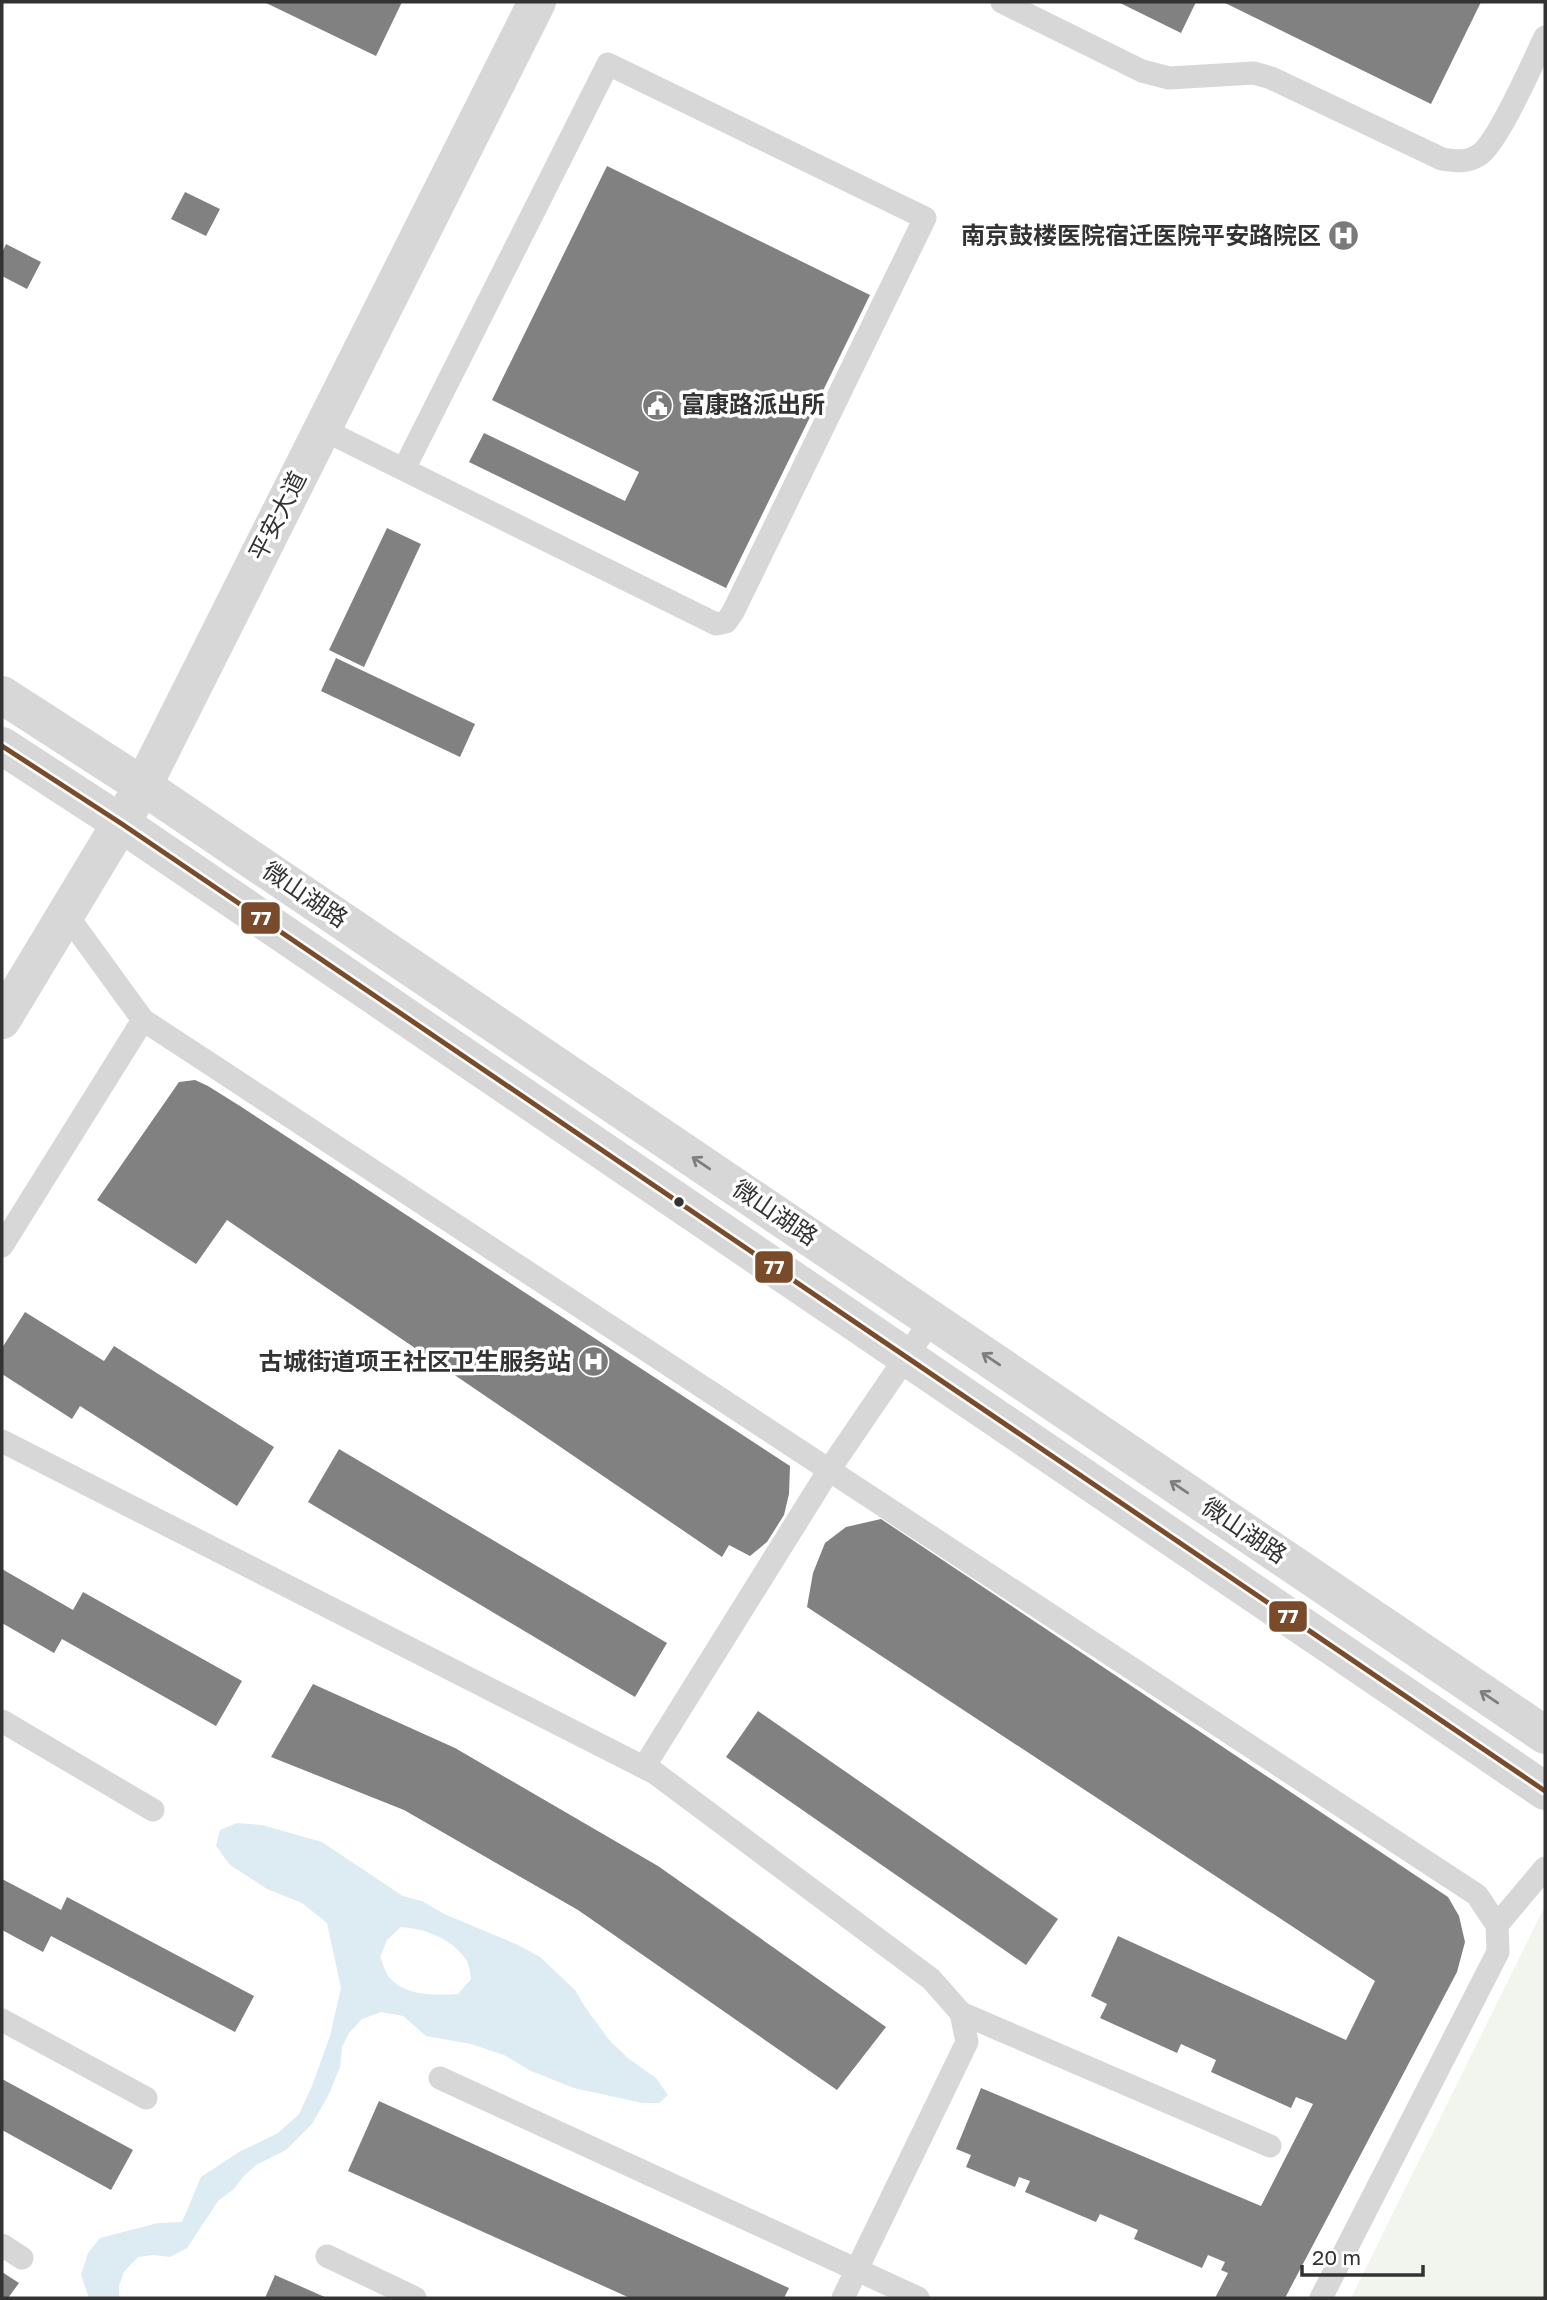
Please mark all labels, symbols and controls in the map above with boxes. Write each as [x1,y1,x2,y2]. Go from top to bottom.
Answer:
hospital icon: 南京鼓楼医院宿迁医院平安路院区 [1327,219,1361,253]
place label: 南京鼓楼医院宿迁医院平安路院区 [961,220,1321,249]
public building icon: 富康路派出所 [641,388,675,422]
place label: 富康路派出所 [681,389,825,418]
street label: 平安大道 [242,466,311,565]
street label: 微山湖路 [258,855,354,933]
line badge: 77 [240,901,281,935]
text: 77 [251,906,271,929]
one-way arrow [691,1156,711,1170]
street label: 微山湖路 [728,1173,824,1251]
unlabelled marker [672,1195,686,1209]
line badge: 77 [754,1250,794,1284]
text: 77 [764,1255,784,1278]
hospital icon: 古城街道项王社区卫生服务站 [577,1345,611,1379]
place label: 古城街道项王社区卫生服务站 [259,1346,571,1375]
one-way arrow [981,1352,1001,1366]
one-way arrow [1170,1480,1189,1494]
street label: 微山湖路 [1197,1491,1293,1569]
line badge: 77 [1268,1600,1308,1633]
text: 77 [1278,1604,1298,1627]
one-way arrow [1480,1690,1499,1704]
scale bar [1302,2234,1423,2278]
text: 20 m [1312,2244,1361,2270]

